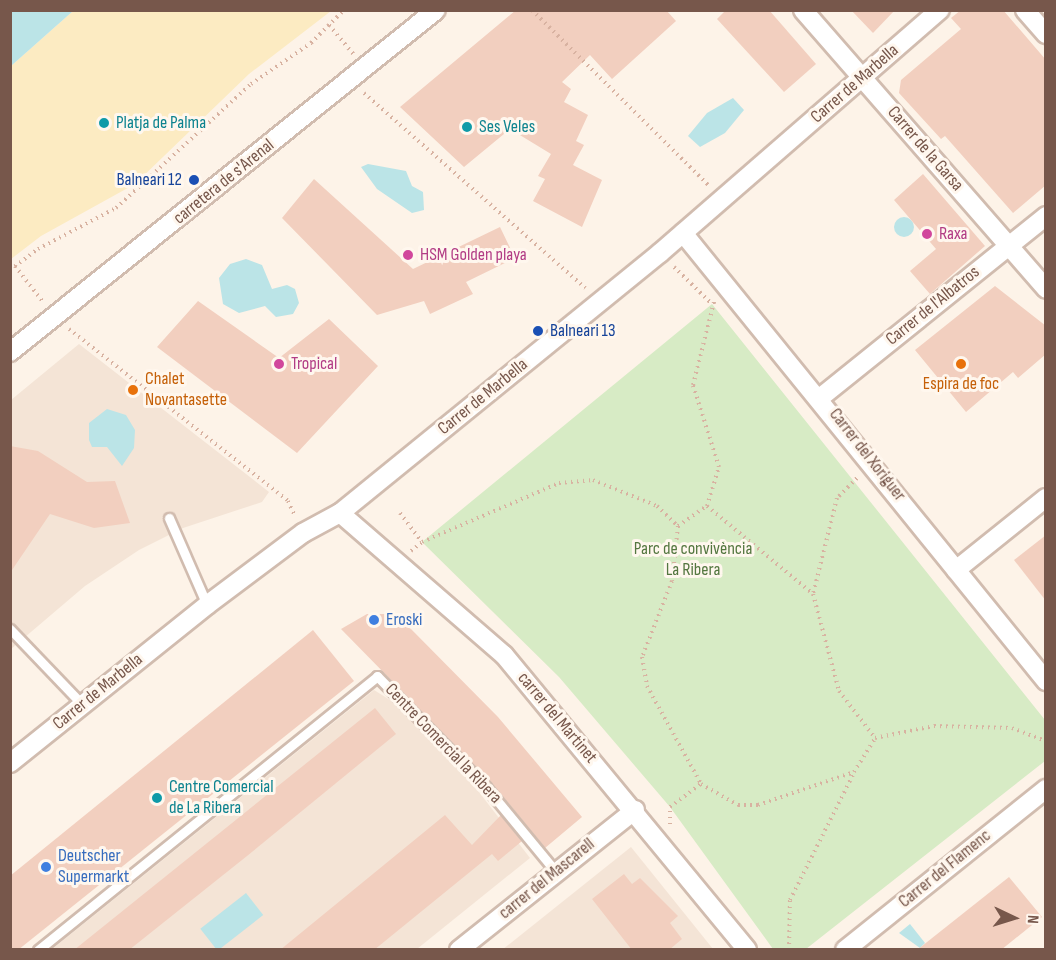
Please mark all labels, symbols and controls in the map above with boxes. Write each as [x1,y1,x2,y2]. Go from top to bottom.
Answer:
street label: Carrer de Marbella [807,40,903,128]
street label: Carrer de la Garsa [882,102,968,196]
place label: Platja de Palma [116,112,206,134]
marker: Platja de Palma [97,116,111,130]
place label: Ses Veles [479,116,535,138]
marker: Ses Veles [460,120,474,134]
street label: carretera de s'Arenal [169,135,279,229]
place label: Balneari 12 [116,169,182,191]
marker: Balneari 12 [187,173,201,187]
place label: Raxa [939,223,968,245]
marker: Raxa [920,227,934,241]
place label: HSM Golden playa [420,244,527,266]
marker: HSM Golden playa [401,248,415,262]
street label: Carrer de l'Albatros [882,262,984,350]
place label: Balneari 13 [550,320,615,342]
marker: Balneari 13 [531,324,545,338]
place label: Tropical [291,353,337,375]
street label: Carrer de Marbella [434,354,532,440]
marker: Tropical [272,357,286,371]
marker: Espira de foc [954,357,968,371]
place label: Chalet Novantasette [145,369,227,412]
place label: Espira de foc [923,373,999,395]
marker: Chalet Novantasette [126,383,140,397]
street label: Carrer del Xoriguer [824,404,910,506]
park label: Parc de convivència La Ribera [634,539,752,582]
place label: Eroski [386,609,422,631]
marker: Eroski [367,613,381,627]
street label: Carrer de Marbella [49,649,147,735]
street label: carrer del Martinet [513,668,601,768]
street label: Centre Comercial la Ribera [380,679,506,809]
place label: Centre Comercial de La Ribera [169,777,274,820]
marker: Centre Comercial de La Ribera [150,791,164,805]
street label: Carrer del Flamenc [895,825,995,913]
street label: carrer del Mascarell [495,834,599,924]
place label: Deutscher Supermarkt [58,846,129,888]
marker: Deutscher Supermarkt [39,860,53,874]
north arrow [984,888,1044,948]
text: N [1023,914,1042,924]

